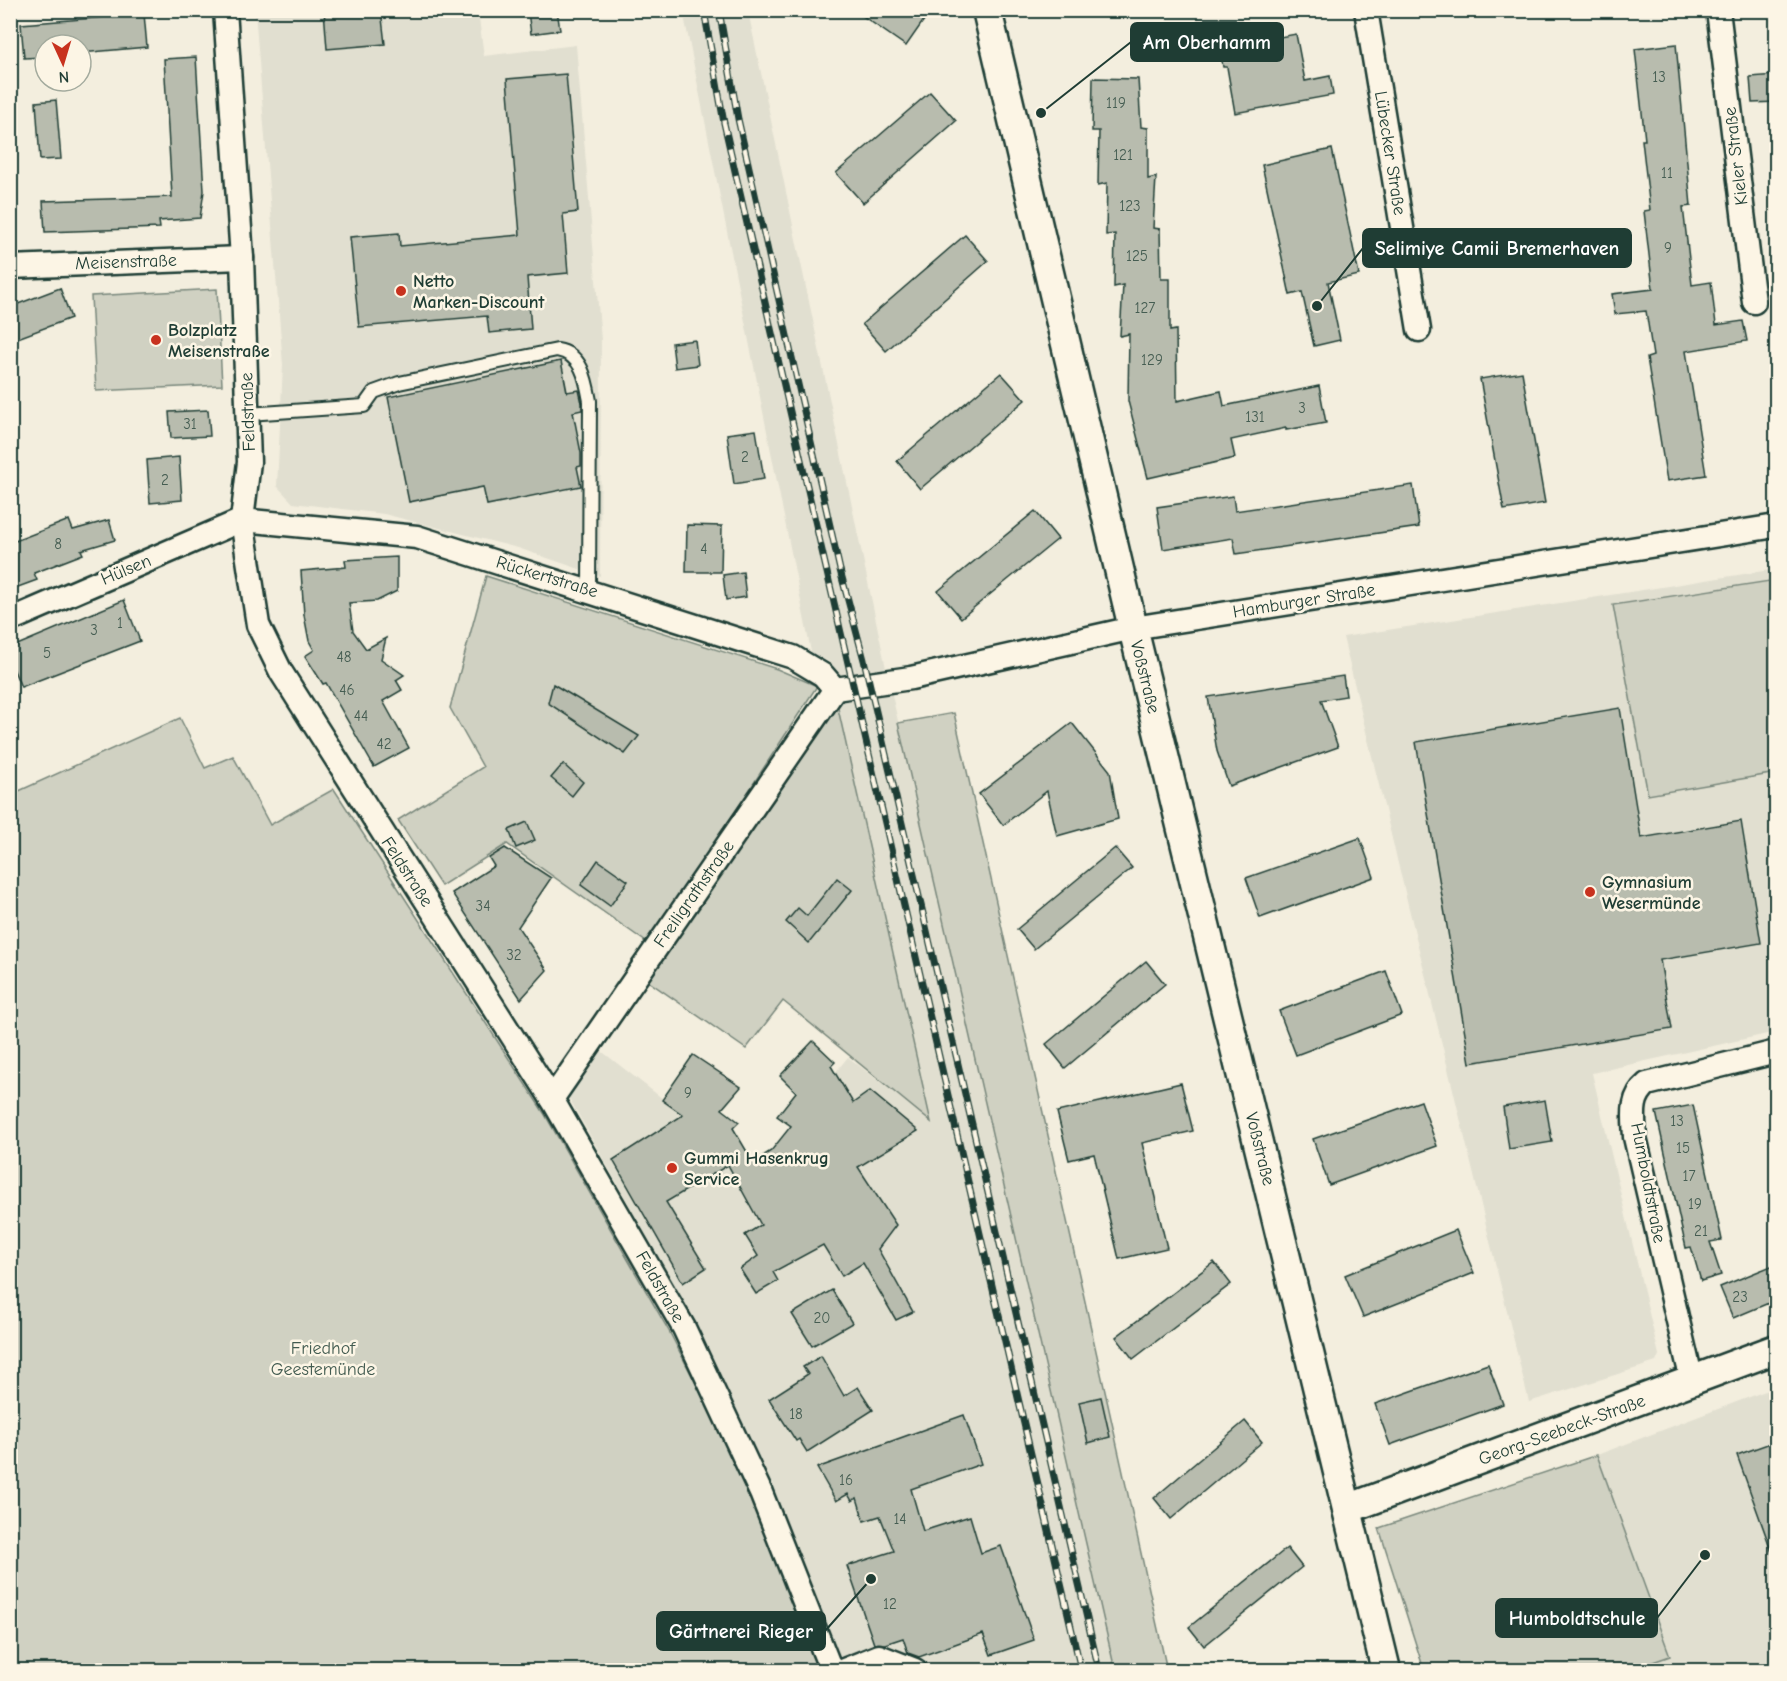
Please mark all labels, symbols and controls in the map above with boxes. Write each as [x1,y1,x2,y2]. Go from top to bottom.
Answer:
callout: Am Oberhamm [1131,23,1283,61]
text: Am Oberhamm [1143,31,1271,54]
north arrow [33,33,93,93]
text: N [58,68,70,86]
house number: 13 [1652,68,1666,86]
street label: Lübecker Straße [1370,89,1410,217]
house number: 119 [1106,94,1126,112]
street label: Kieler Straße [1720,106,1752,206]
house number: 121 [1113,146,1133,164]
house number: 11 [1661,164,1673,182]
house number: 123 [1119,197,1141,215]
callout: Selimiye Camii Bremerhaven [1363,229,1631,267]
text: Selimiye Camii Bremerhaven [1375,237,1619,260]
house number: 9 [1664,239,1672,257]
house number: 125 [1126,247,1148,265]
street label: Meisenstraße [75,250,177,274]
place label: Netto Marken-Discount [413,271,545,313]
marker: Netto Marken-Discount [394,284,408,298]
house number: 127 [1135,299,1155,317]
place label: Bolzplatz Meisenstraße [168,320,270,362]
marker: Bolzplatz Meisenstraße [149,333,163,347]
house number: 129 [1141,351,1163,369]
street label: Feldstraße [236,372,260,452]
house number: 3 [1298,399,1306,417]
house number: 131 [1245,408,1265,426]
house number: 31 [183,415,197,433]
house number: 2 [741,448,749,466]
house number: 2 [161,471,169,489]
house number: 8 [54,535,62,553]
house number: 4 [700,540,708,558]
street label: Hülsen [98,550,154,590]
street label: Rückertstraße [493,552,601,602]
street label: Hamburger Straße [1231,579,1377,623]
house number: 1 [117,614,123,632]
house number: 3 [90,621,98,639]
street label: Voßstraße [1126,638,1164,716]
house number: 5 [43,644,51,662]
house number: 48 [337,648,352,666]
house number: 46 [339,681,355,699]
house number: 44 [354,707,368,725]
house number: 42 [376,735,392,753]
street label: Feldstraße [377,833,437,911]
street label: Freiligrathstraße [649,836,739,952]
place label: Gymnasium Wesermünde [1602,872,1701,914]
marker: Gymnasium Wesermünde [1583,885,1597,899]
house number: 34 [476,897,490,915]
house number: 32 [506,946,522,964]
house number: 9 [684,1084,692,1102]
street label: Voßstraße [1241,1110,1279,1188]
house number: 13 [1670,1112,1684,1130]
street label: Humboldtstraße [1626,1121,1670,1245]
house number: 15 [1676,1139,1690,1157]
place label: Gummi Hasenkrug Service [684,1148,829,1190]
marker: Gummi Hasenkrug Service [665,1161,679,1175]
house number: 17 [1682,1167,1696,1185]
house number: 19 [1688,1195,1702,1213]
house number: 21 [1694,1222,1708,1240]
street label: Feldstraße [631,1248,689,1326]
house number: 23 [1732,1288,1748,1306]
house number: 20 [814,1309,830,1327]
park label: Friedhof Geestemünde [271,1338,375,1380]
street label: Georg-Seebeck-Straße [1476,1390,1648,1470]
house number: 18 [789,1405,803,1423]
house number: 16 [839,1471,853,1489]
house number: 14 [893,1510,907,1528]
house number: 12 [883,1595,897,1613]
callout: Humboldtschule [1496,1599,1657,1637]
text: Humboldtschule [1509,1607,1645,1630]
callout: Gärtnerei Rieger [657,1612,825,1650]
text: Gärtnerei Rieger [669,1620,813,1643]

